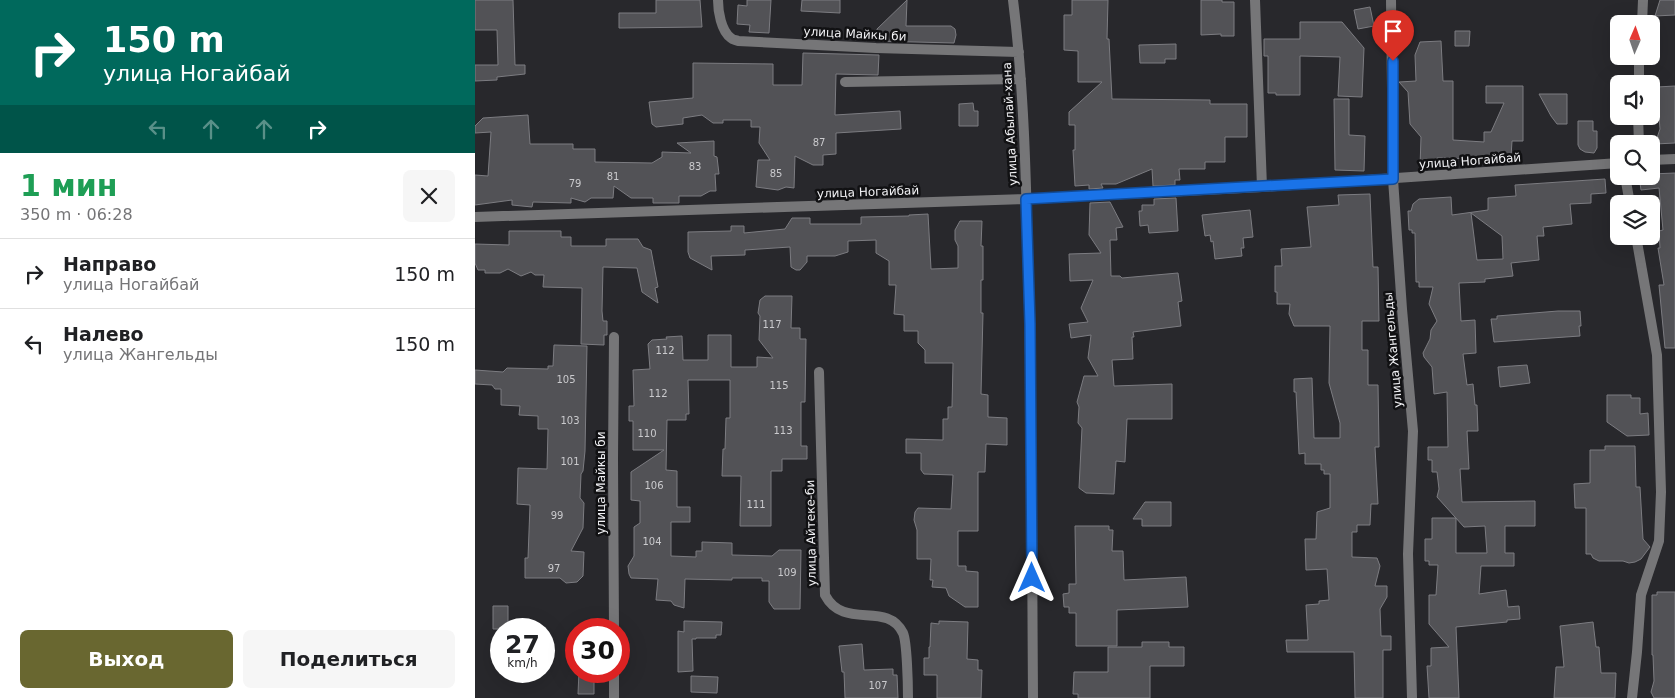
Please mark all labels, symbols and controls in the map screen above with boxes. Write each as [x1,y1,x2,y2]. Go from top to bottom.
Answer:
pin [1372,10,1414,61]
north arrow [1610,15,1660,65]
map controls [1610,15,1660,245]
icon: arrive [1379,17,1407,45]
icon: right [20,20,85,85]
text: 150 m [103,20,225,60]
street label: улица Майкы би [803,24,907,44]
text: улица Ногайбай [103,61,291,86]
street label: улица Абылай-хана [1000,62,1020,186]
button: sound [1610,75,1660,125]
icon: left [144,115,172,143]
icon: ahead [197,115,225,143]
icon: ahead [250,115,278,143]
icon: right [303,115,331,143]
button: search [1610,135,1660,185]
house number: 87 [813,137,825,148]
street label: улица Ногайбай [1418,150,1522,172]
house number: 83 [689,161,701,172]
text: 1 мин [20,168,118,203]
house number: 85 [770,168,782,179]
button: close [403,170,455,222]
house number: 81 [607,171,619,182]
house number: 79 [569,178,581,189]
street label: улица Ногайбай [817,183,919,201]
button: layers [1610,195,1660,245]
text: 350 m · 06:28 [20,205,133,224]
text: Направо [63,253,156,275]
icon: right [20,260,48,288]
text: 150 m [394,263,455,285]
text: улица Ногайбай [63,275,199,294]
street label: улица Жангельды [1381,291,1405,409]
house number: 117 [762,319,782,330]
text: Налево [63,323,144,345]
icon: left [20,330,48,358]
text: 150 m [394,333,455,355]
text: улица Жангельды [63,345,218,364]
house number: 112 [655,345,675,356]
house number: 105 [556,374,576,385]
house number: 115 [769,380,789,391]
house number: 112 [648,388,668,399]
house number: 103 [560,415,580,426]
house number: 113 [773,425,793,436]
house number: 110 [637,428,657,439]
street label: улица Майкы би [594,431,608,535]
house number: 101 [560,456,580,467]
house number: 106 [644,480,664,491]
street label: улица Айтеке-би [803,480,819,586]
house number: 111 [746,499,766,510]
house number: 99 [551,510,563,521]
house number: 104 [642,536,662,547]
position arrow [1005,551,1057,603]
house number: 97 [548,563,560,574]
house number: 109 [777,567,797,578]
speed limit sign: 30 [565,618,630,683]
button: Выход [20,630,233,688]
button: Поделиться [243,630,455,688]
text: 27 [505,630,540,659]
text: km/h [507,656,538,670]
house number: 107 [868,680,888,691]

